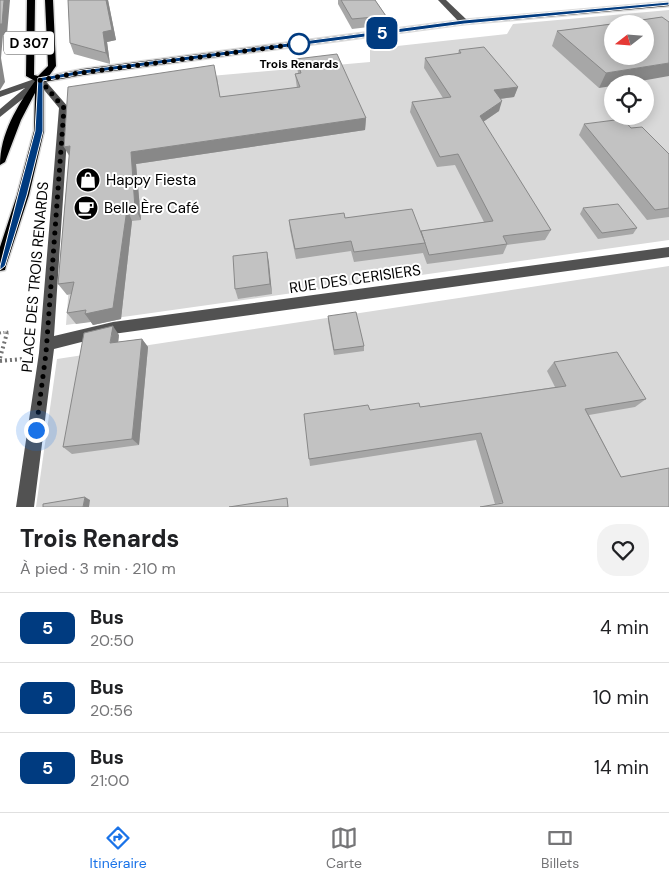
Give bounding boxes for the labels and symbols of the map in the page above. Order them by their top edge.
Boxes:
north arrow [604,15,654,65]
line badge: 5 [366,17,398,49]
road number: D 307 [4,32,54,54]
marker: Trois Renards [288,33,310,55]
place label: Trois Renards [259,56,339,72]
shop icon: Happy Fiesta [75,167,101,193]
place label: Happy Fiesta [106,170,196,190]
street label: PLACE DES TROIS RENARDS [17,180,53,373]
cafe icon: Belle Ère Café [73,195,99,221]
place label: Belle Ère Café [104,198,199,218]
street label: RUE DES CERISIERS [288,260,422,298]
your location [24,418,49,443]

